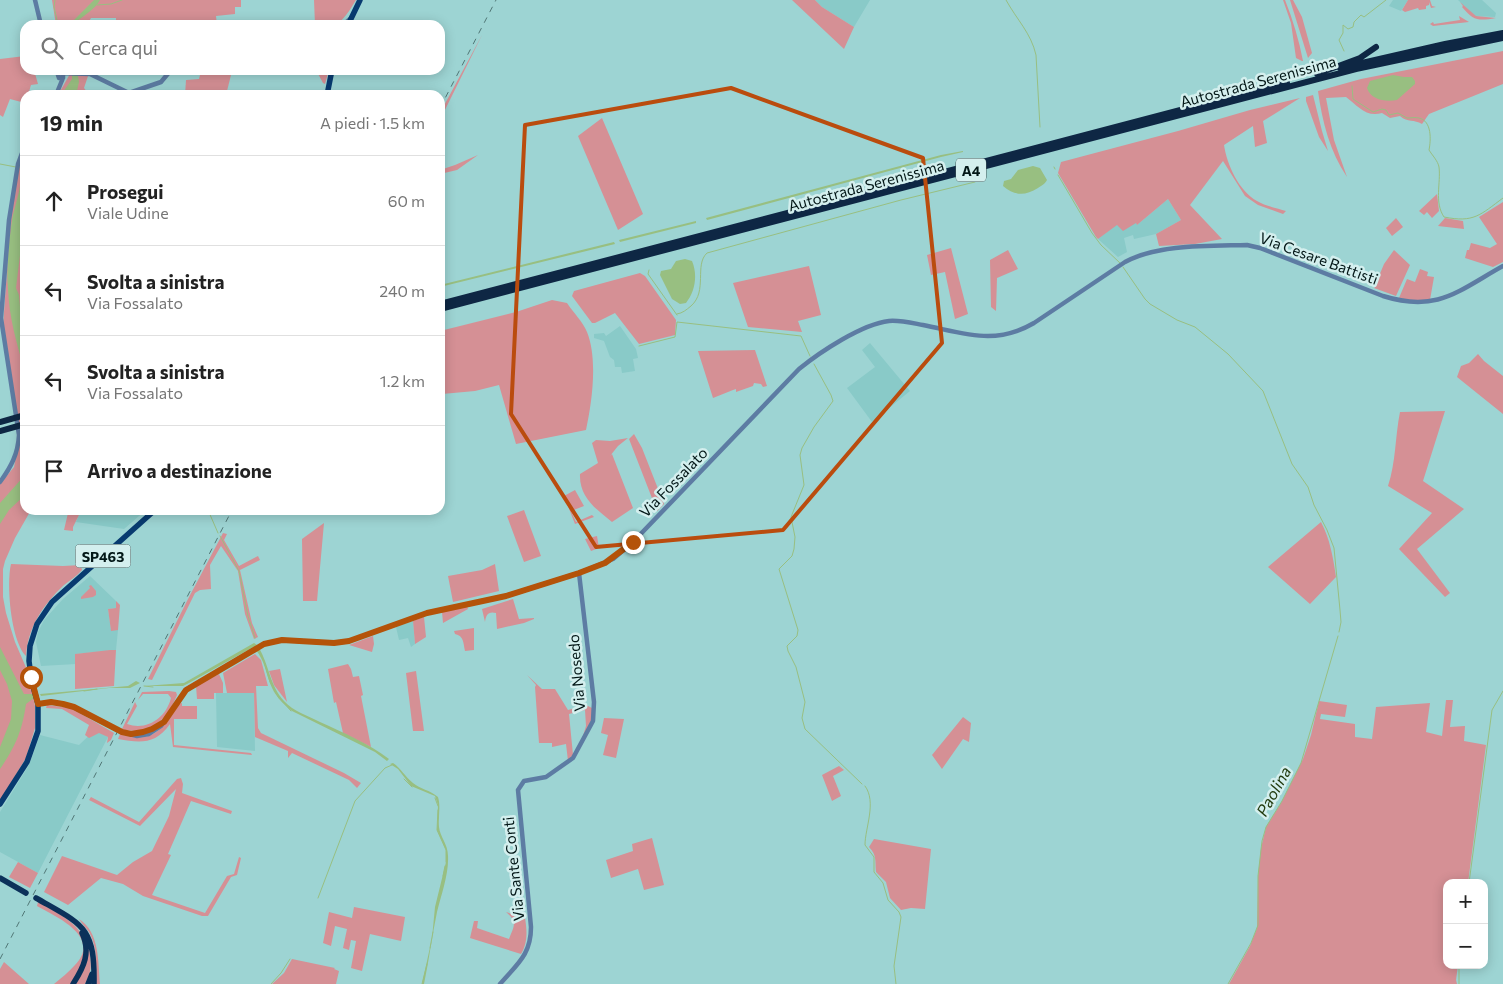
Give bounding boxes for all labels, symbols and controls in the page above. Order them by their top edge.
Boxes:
search box [20,20,445,75]
icon: search [38,34,66,62]
text: Cerca qui [78,36,158,59]
street label: Autostrada Serenissima [1178,52,1338,110]
text: 19 min [40,110,103,135]
text: A piedi · 1.5 km [320,113,425,132]
street label: Autostrada Serenissima [786,156,946,214]
road number: A4 [956,158,986,182]
text: Prosegui [87,180,164,203]
icon: ahead [40,187,68,215]
text: 60 m [388,191,425,210]
text: Viale Udine [87,203,169,222]
street label: Via Cesare Battisti [1257,228,1381,288]
text: Svolta a sinistra [87,270,225,293]
icon: left [40,277,68,305]
text: 240 m [379,281,425,300]
text: Via Fossalato [87,293,183,312]
text: Svolta a sinistra [87,360,225,383]
icon: left [40,367,68,395]
text: 1.2 km [380,371,425,390]
text: Via Fossalato [87,383,183,402]
street label: Via Fossalato [635,443,711,521]
icon: arrive [40,457,68,485]
text: Arrivo a destinazione [87,459,272,482]
route end [622,531,645,554]
road number: SP463 [76,544,130,568]
street label: Via Nosedo [564,634,588,712]
route start [20,666,43,689]
water label: Paolina [1252,763,1294,819]
street label: Via Sante Conti [499,816,527,922]
map controls [1443,879,1488,969]
button: + [1443,879,1488,924]
button: − [1443,924,1488,969]

